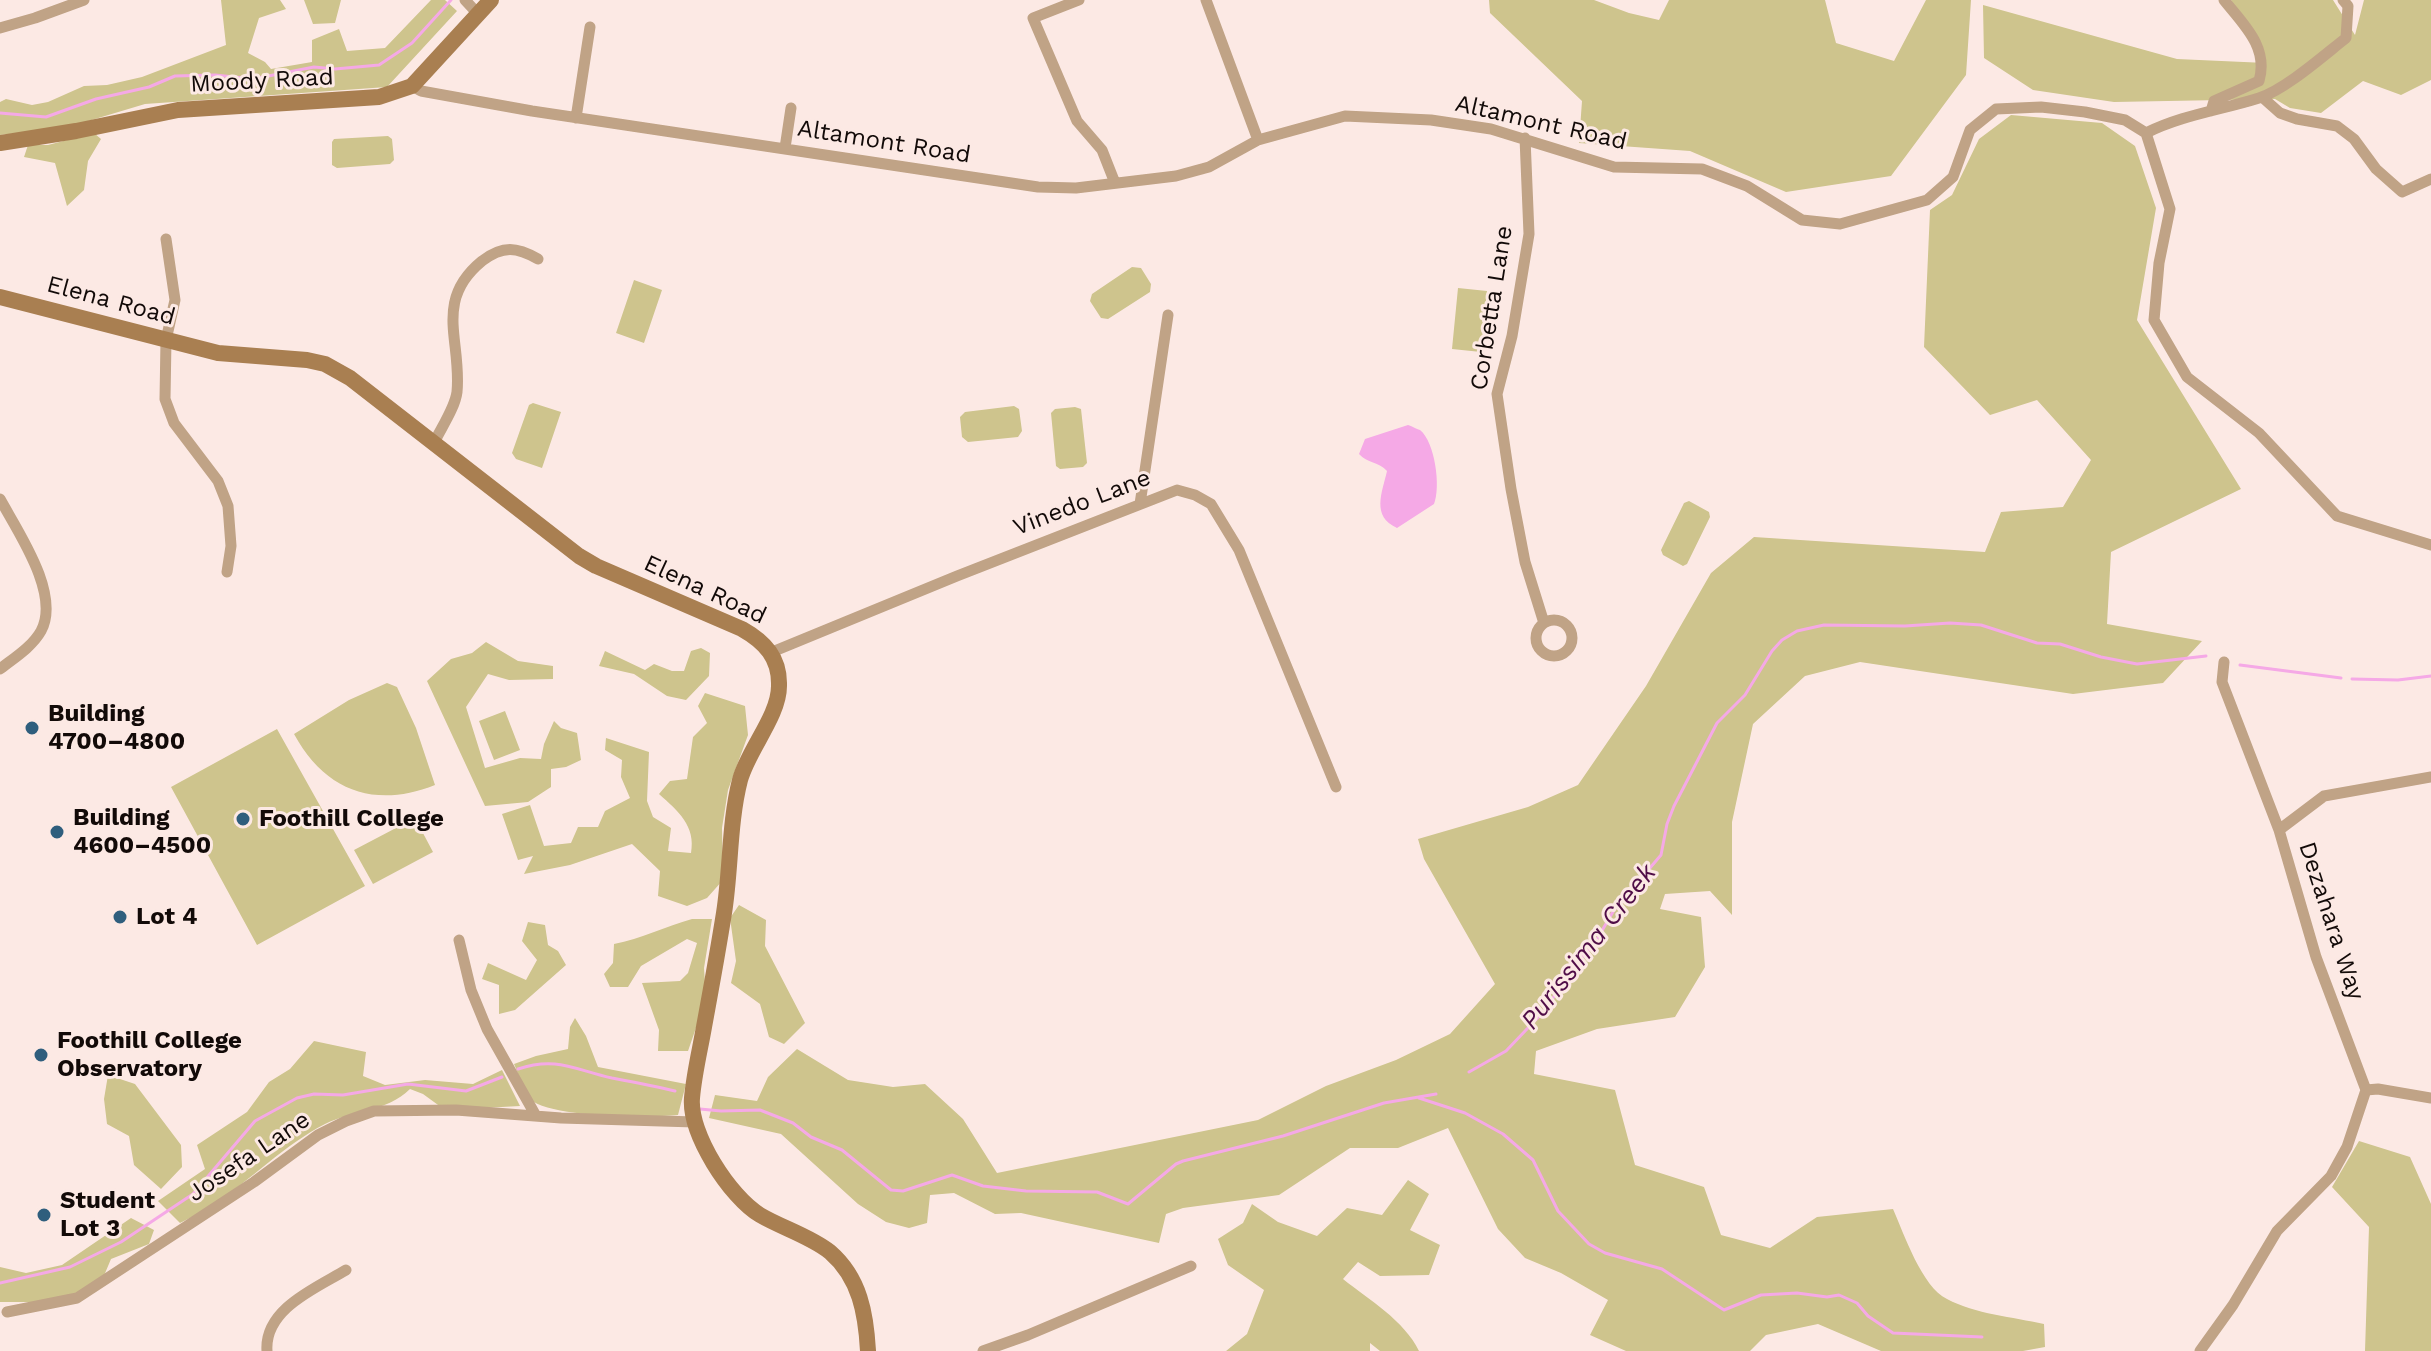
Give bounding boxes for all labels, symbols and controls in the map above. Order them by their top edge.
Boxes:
street label: Moody Road [190,63,334,99]
street label: Altamont Road [1452,89,1630,157]
street label: Altamont Road [795,114,973,170]
street label: Corbetta Lane [1465,224,1519,392]
street label: Elena Road [44,270,178,332]
street label: Vinedo Lane [1009,464,1155,542]
street label: Elena Road [639,549,771,631]
place label: Building 4700–4800 [48,700,185,756]
marker: Building 4700–4800 [23,719,41,737]
place label: Building 4600–4500 [73,804,211,860]
place label: Foothill College [259,805,444,833]
marker: Foothill College [234,810,252,828]
marker: Building 4600–4500 [48,823,66,841]
street label: Dezahara Way [2292,838,2370,1004]
water label: Purissima Creek [1515,858,1663,1036]
place label: Lot 4 [136,903,197,931]
marker: Lot 4 [111,908,129,926]
place label: Foothill College Observatory [57,1027,242,1083]
marker: Foothill College Observatory [32,1046,50,1064]
street label: Josefa Lane [182,1106,316,1208]
place label: Student Lot 3 [60,1187,155,1243]
marker: Student Lot 3 [35,1206,53,1224]

